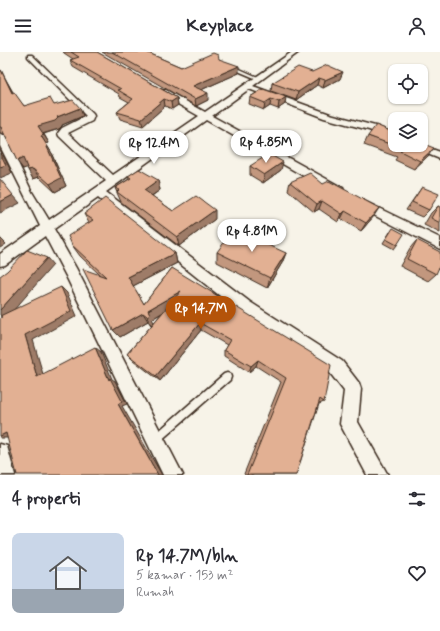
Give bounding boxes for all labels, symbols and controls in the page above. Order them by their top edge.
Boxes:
text: Keyplace [186,14,254,38]
icon: menu [12,15,34,37]
icon: person [406,15,428,37]
map controls [388,64,428,152]
button: locate [388,64,428,104]
button: layers [388,112,428,152]
pin: Rp 4.85M [225,130,307,164]
pin: Rp 12.4M [113,131,195,165]
text: Rp 4.85M [240,134,292,151]
text: Rp 12.4M [128,135,180,152]
pin: Rp 4.81M [211,219,293,253]
text: Rp 4.81M [226,223,278,240]
pin: Rp 14.7M [160,296,242,330]
text: Rp 14.7M [175,300,227,317]
text: 4 properti [12,488,80,510]
icon: filters [406,488,428,510]
text: Rp 14.7M/bln [136,545,238,567]
icon: home [44,549,92,597]
icon: heart [406,562,428,584]
text: 5 kamar · 153 m² [136,567,233,584]
text: Rumah [136,584,174,601]

